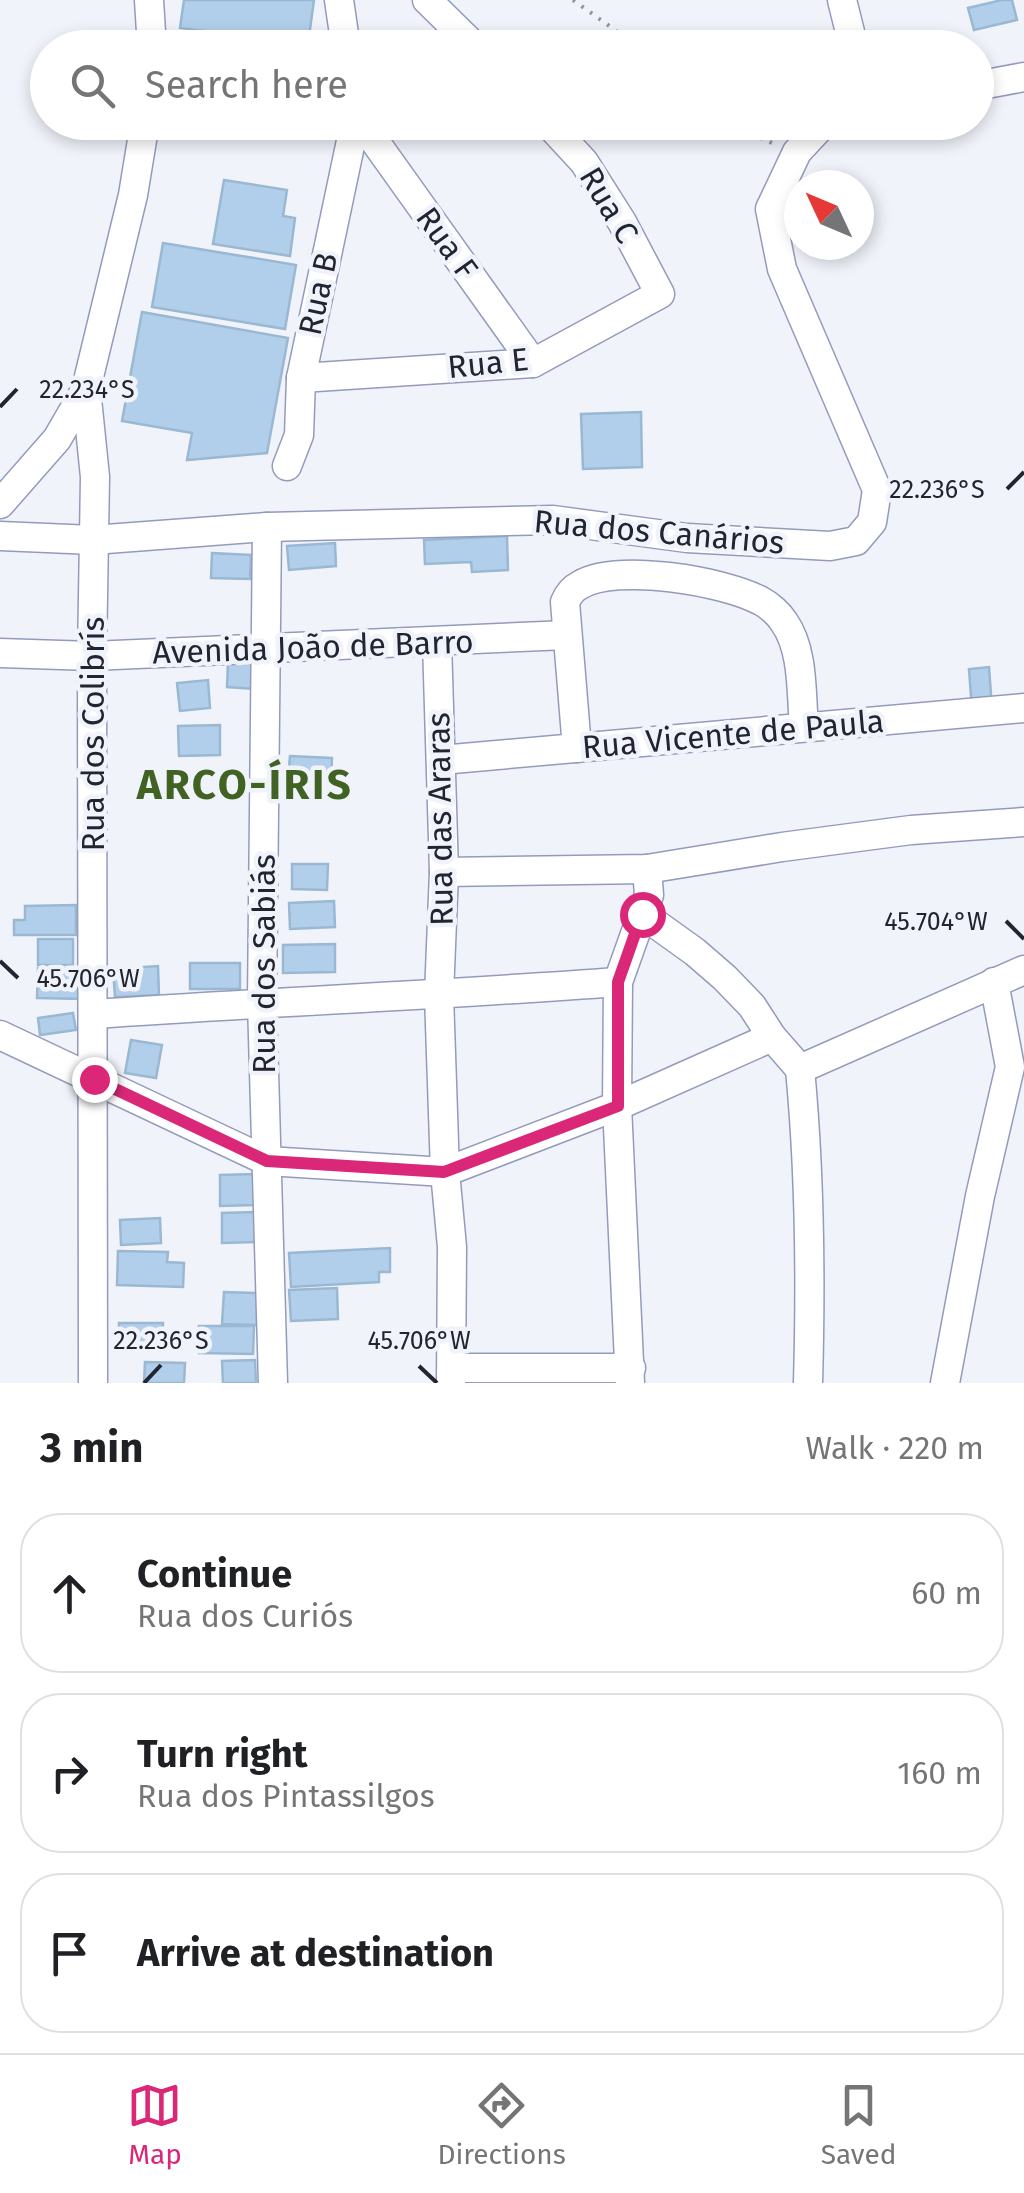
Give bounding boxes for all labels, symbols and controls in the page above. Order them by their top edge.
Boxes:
search box [30,30,994,140]
icon: search [65,58,120,113]
text: Search here [145,62,348,108]
street label: Rua C [572,160,646,250]
north arrow [784,170,874,260]
street label: Rua F [408,200,486,286]
street label: Rua B [291,249,345,339]
street label: Rua E [446,340,530,386]
text: 22.234°S [39,375,135,405]
text: 22.236°S [889,475,985,505]
street label: Rua dos Canários [532,502,786,562]
street label: Rua dos Colibrís [74,617,112,851]
street label: Avenida João de Barro [152,622,474,672]
street label: Rua Vicente de Paula [580,702,886,766]
street label: Rua das Araras [419,712,461,926]
district label: ARCO-ÍRIS [136,758,353,810]
street label: Rua dos Sabiás [245,854,283,1074]
route start [620,892,666,938]
text: 45.704°W [884,907,988,937]
text: 45.706°W [36,964,140,994]
route end [72,1057,118,1103]
text: 22.236°S [113,1326,209,1356]
text: 45.706°W [367,1326,471,1356]
text: 3 min [40,1423,143,1473]
text: Walk · 220 m [806,1429,984,1467]
text: Continue [137,1551,292,1597]
icon: ahead [42,1566,97,1621]
text: 60 m [911,1574,982,1612]
text: Rua dos Curiós [137,1597,353,1635]
text: Turn right [137,1731,307,1777]
icon: right [42,1746,97,1801]
text: 160 m [897,1754,982,1792]
text: Rua dos Pintassilgos [137,1777,435,1815]
icon: arrive [42,1926,97,1981]
text: Arrive at destination [137,1930,494,1976]
tab: Map [127,2078,182,2171]
tab: Directions [437,2078,566,2171]
tab: Saved [821,2078,897,2171]

